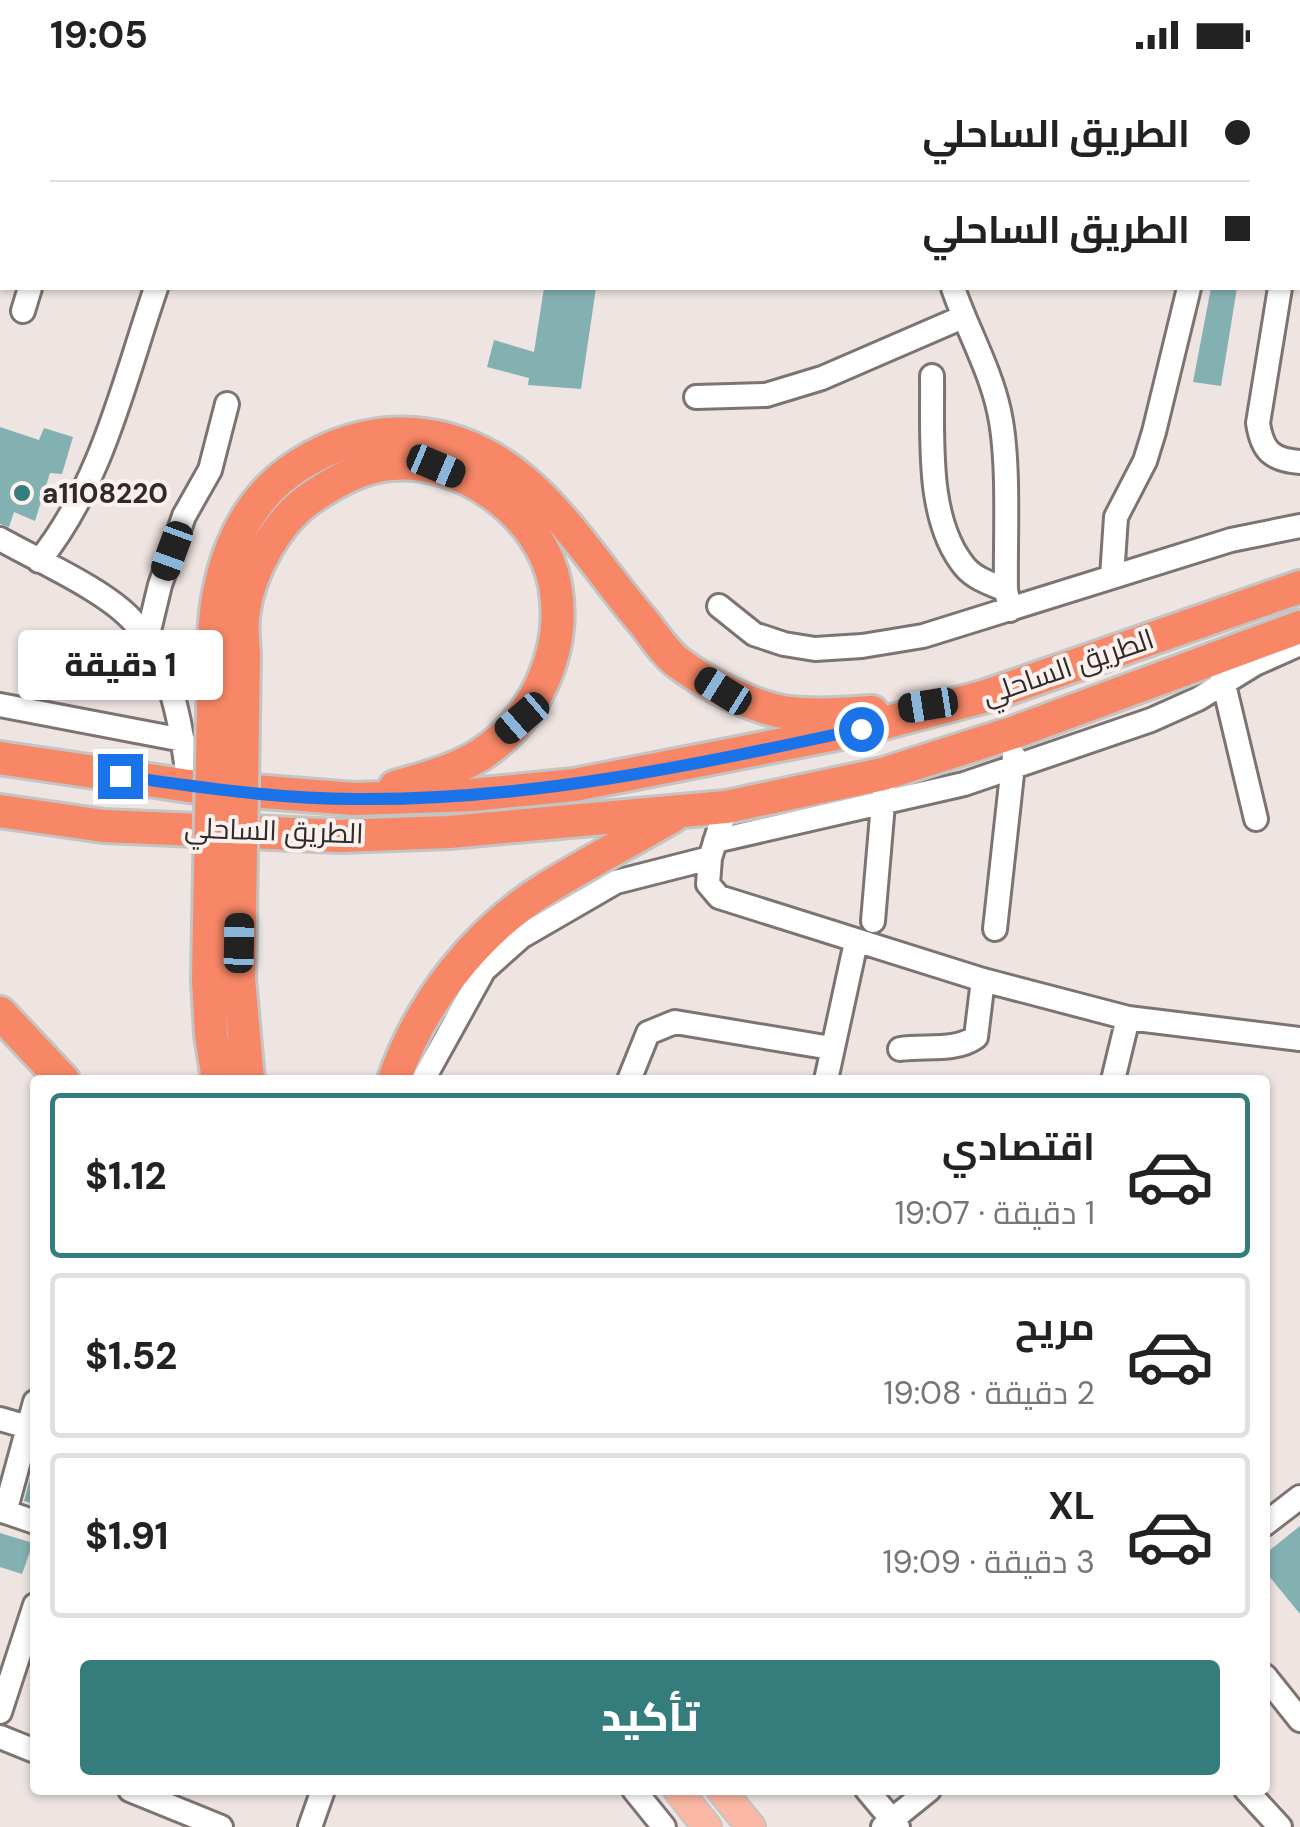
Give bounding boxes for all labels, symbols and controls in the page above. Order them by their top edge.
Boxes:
text: 19:05 [50,10,148,60]
text: الطريق الساحلي [922,109,1190,159]
text: الطريق الساحلي [922,205,1190,255]
car [403,440,469,492]
place label: a1108220 [42,475,168,512]
marker: a1108220 [11,482,33,504]
car [148,518,196,584]
street label: الطريق الساحلي [977,620,1160,717]
callout: 1 دقيقة [18,631,222,701]
text: 1 دقيقة [64,644,177,686]
car [690,662,756,720]
car [896,685,960,725]
car [490,687,554,749]
route start [839,707,884,752]
route end [98,754,143,799]
street label: الطريق الساحلي [184,809,364,856]
car [223,913,255,973]
text: اقتصادي [942,1122,1095,1172]
icon: car [1125,1131,1215,1221]
text: $1.12 [85,1151,167,1201]
text: 1 دقيقة · 19:07 [895,1192,1095,1234]
text: مريح [1015,1302,1095,1352]
icon: car [1125,1311,1215,1401]
text: $1.52 [85,1331,177,1381]
text: 2 دقيقة · 19:08 [884,1372,1095,1414]
text: XL [1048,1481,1095,1531]
icon: car [1125,1491,1215,1581]
text: $1.91 [85,1511,169,1561]
text: 3 دقيقة · 19:09 [882,1541,1095,1583]
button: تأكيد [80,1660,1220,1775]

